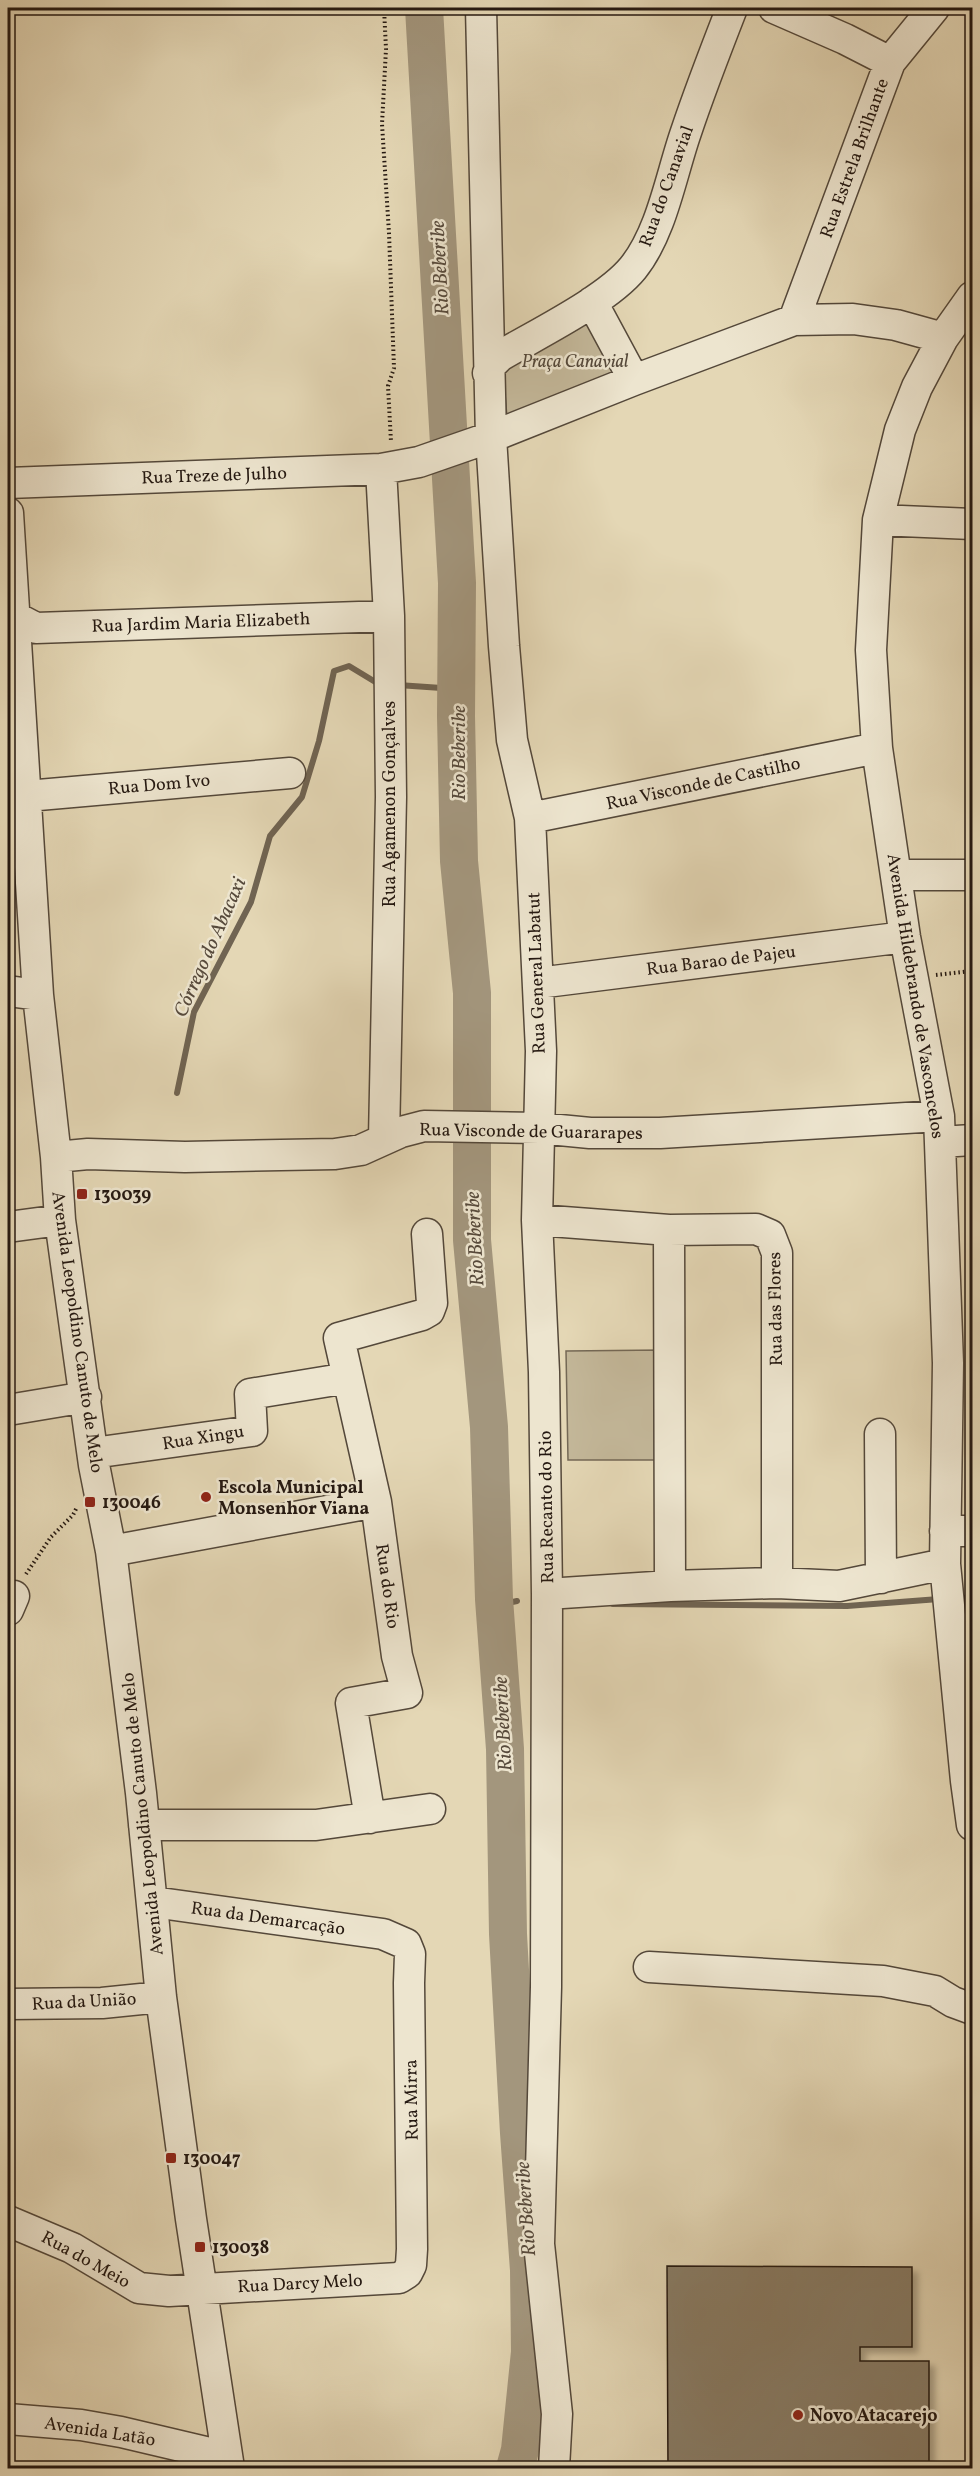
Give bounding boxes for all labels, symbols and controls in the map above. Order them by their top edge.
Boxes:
street label: Rua Estrela Brilhante [815,75,896,242]
street label: Rua do Canavial [634,122,701,251]
water label: Rio Beberibe [424,219,457,316]
park label: Praça Canavial [522,350,629,375]
street label: Rua Treze de Julho [141,461,287,492]
street label: Rua Jardim Maria Elizabeth [91,607,311,640]
street label: Rua Agamenon Gonçalves [378,701,403,907]
water label: Rio Beberibe [446,705,474,801]
street label: Rua Visconde de Castilho [604,752,803,817]
street label: Rua Dom Ivo [107,769,211,802]
street label: Avenida Hildebrando de Vasconcelos [880,852,949,1141]
water label: Córrego do Abacaxi [168,873,255,1022]
street label: Rua General Labatut [522,892,553,1054]
street label: Rua Barao de Pajeu [645,940,797,983]
street label: Rua Visconde de Guararapes [419,1118,643,1147]
place label: 130039 [94,1183,151,1208]
marker: 130039 [75,1187,89,1201]
street label: Avenida Leopoldino Canuto de Melo [44,1190,109,1475]
water label: Rio Beberibe [459,1190,492,1287]
street label: Rua das Flores [763,1252,790,1366]
street label: Rua Xingu [161,1420,246,1457]
street label: Rua Recanto do Rio [534,1430,561,1584]
place label: Escola Municipal Monsenhor Viana [218,1476,370,1522]
marker: Escola Municipal Monsenhor Viana [199,1490,213,1504]
place label: 130046 [102,1491,161,1516]
marker: 130046 [83,1495,97,1509]
street label: Rua do Rio [368,1542,405,1630]
street label: Avenida Leopoldino Canuto de Melo [116,1671,171,1956]
water label: Rio Beberibe [487,1675,520,1772]
street label: Rua da Demarcação [189,1896,347,1943]
street label: Rua da União [31,1987,137,2018]
street label: Rua Mirra [399,2059,426,2141]
place label: 130047 [183,2147,241,2172]
marker: 130047 [164,2151,178,2165]
water label: Rio Beberibe [510,2160,544,2257]
street label: Rua do Meio [36,2226,134,2295]
place label: 130038 [212,2236,269,2261]
marker: 130038 [193,2240,207,2254]
street label: Rua Darcy Melo [237,2269,363,2300]
place label: Novo Atacarejo [810,2404,937,2429]
marker: Novo Atacarejo [791,2408,805,2422]
street label: Avenida Latão [43,2411,157,2454]

